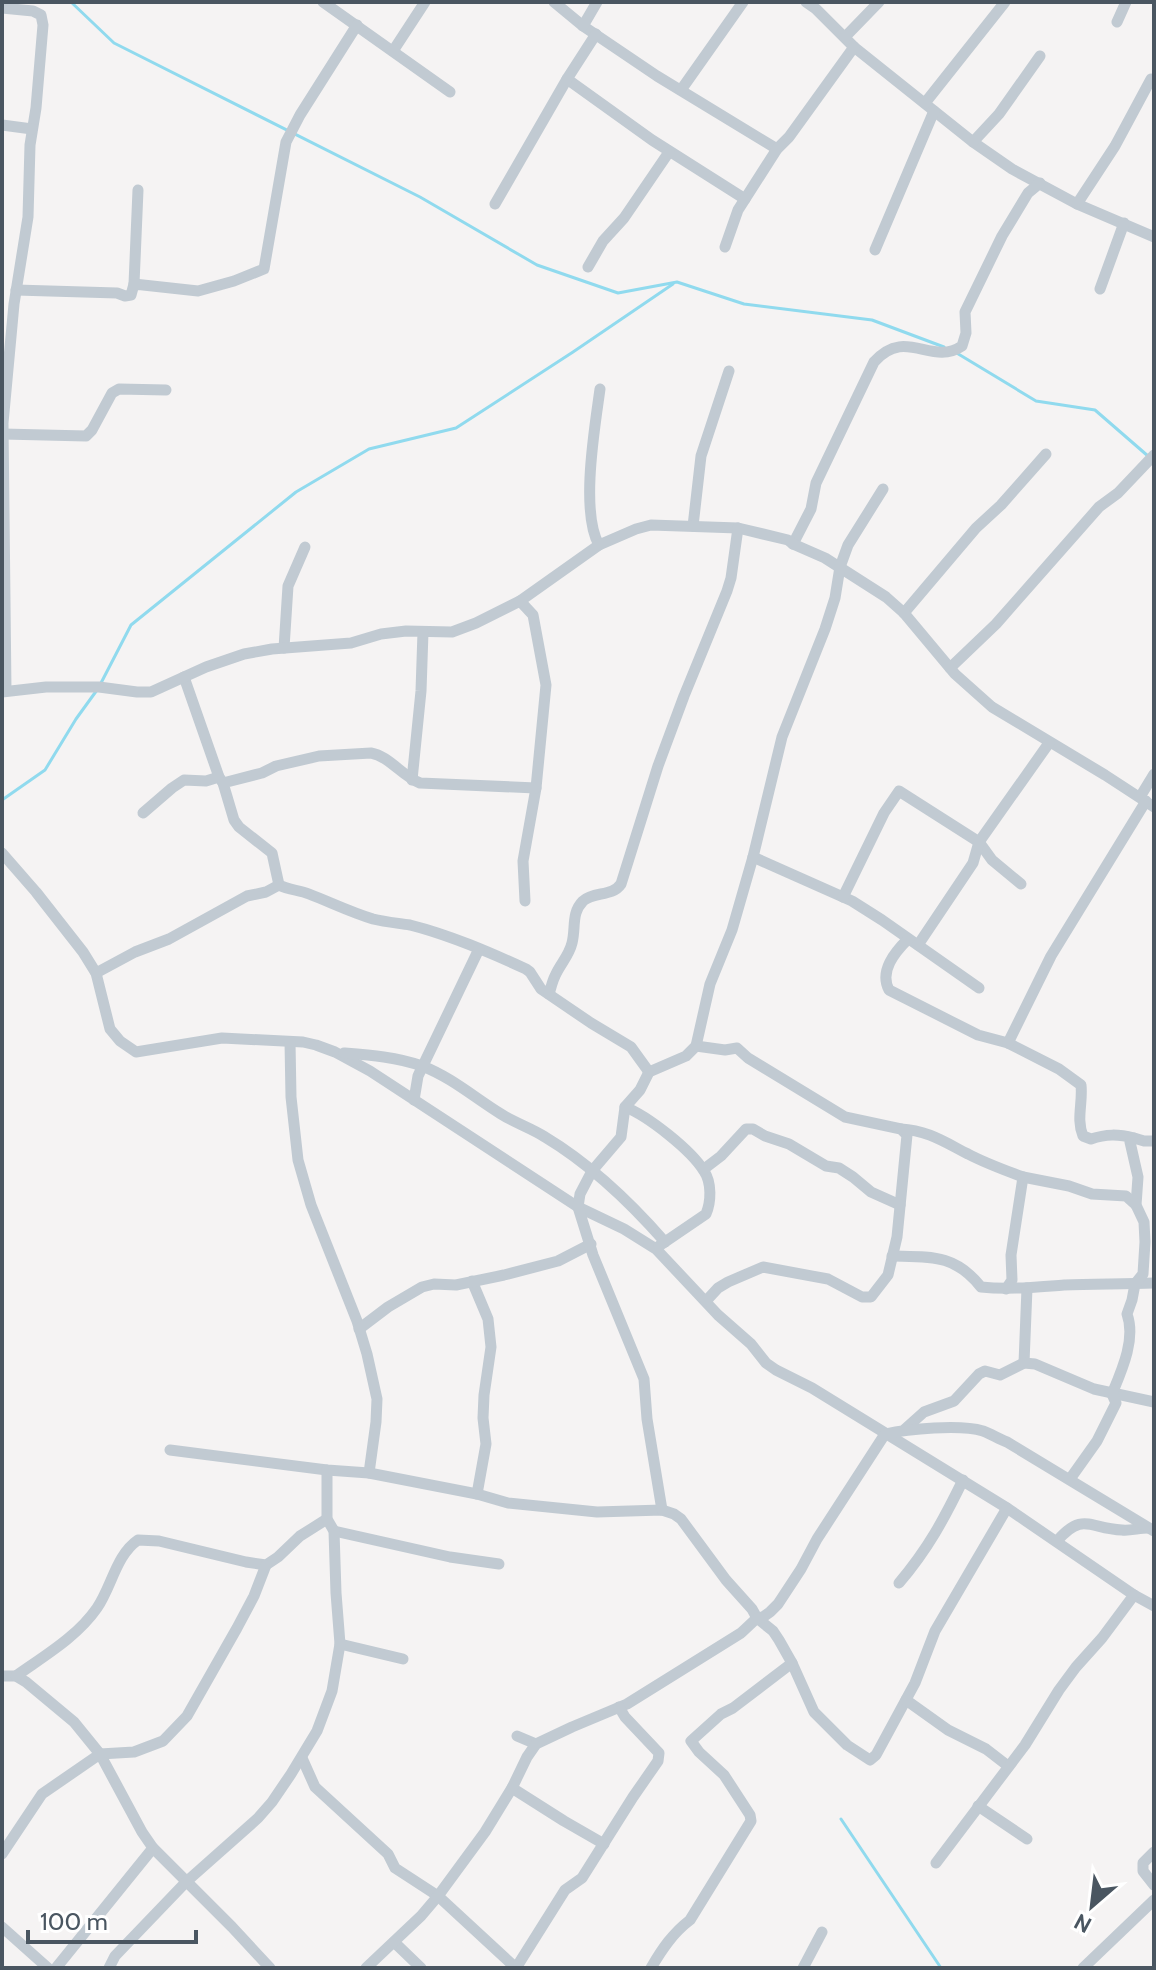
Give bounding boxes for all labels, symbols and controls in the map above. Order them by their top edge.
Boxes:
north arrow [1052,1866,1132,1946]
scale bar [28,1894,196,1944]
text: 100 m [40,1907,108,1936]
text: N [1070,1908,1096,1939]

